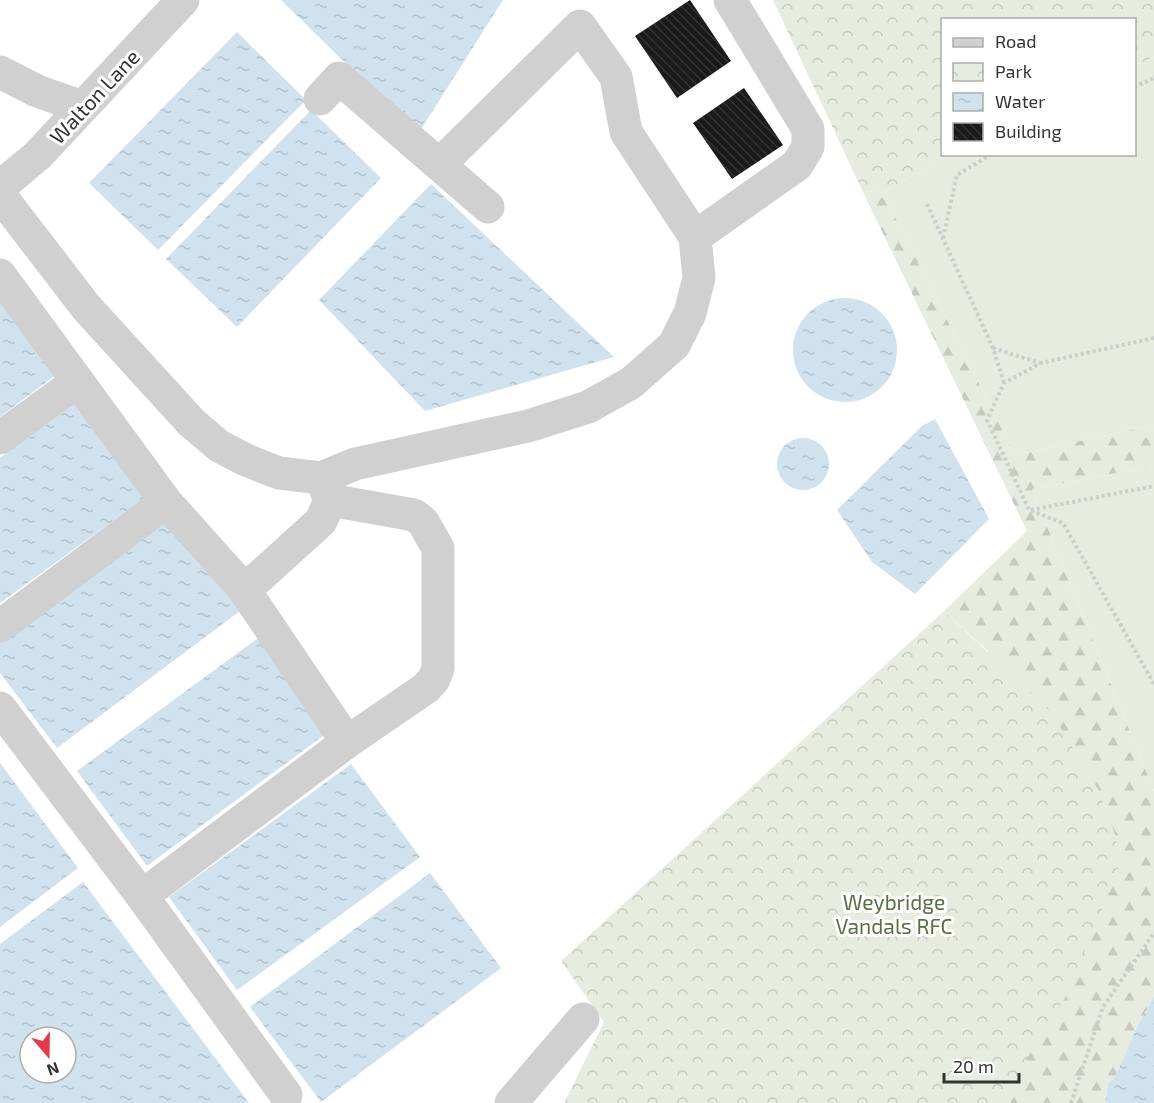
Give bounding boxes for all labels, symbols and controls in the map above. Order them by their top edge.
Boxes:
legend [941,18,1136,156]
text: Road [995,30,1036,52]
street label: Walton Lane [44,44,144,148]
text: Park [995,60,1032,82]
text: Water [995,90,1045,112]
text: Building [995,120,1062,142]
park label: Weybridge Vandals RFC [835,889,953,938]
north arrow [18,1025,78,1085]
scale bar [944,1046,1019,1084]
text: 20 m [953,1055,994,1077]
text: N [45,1059,62,1080]

